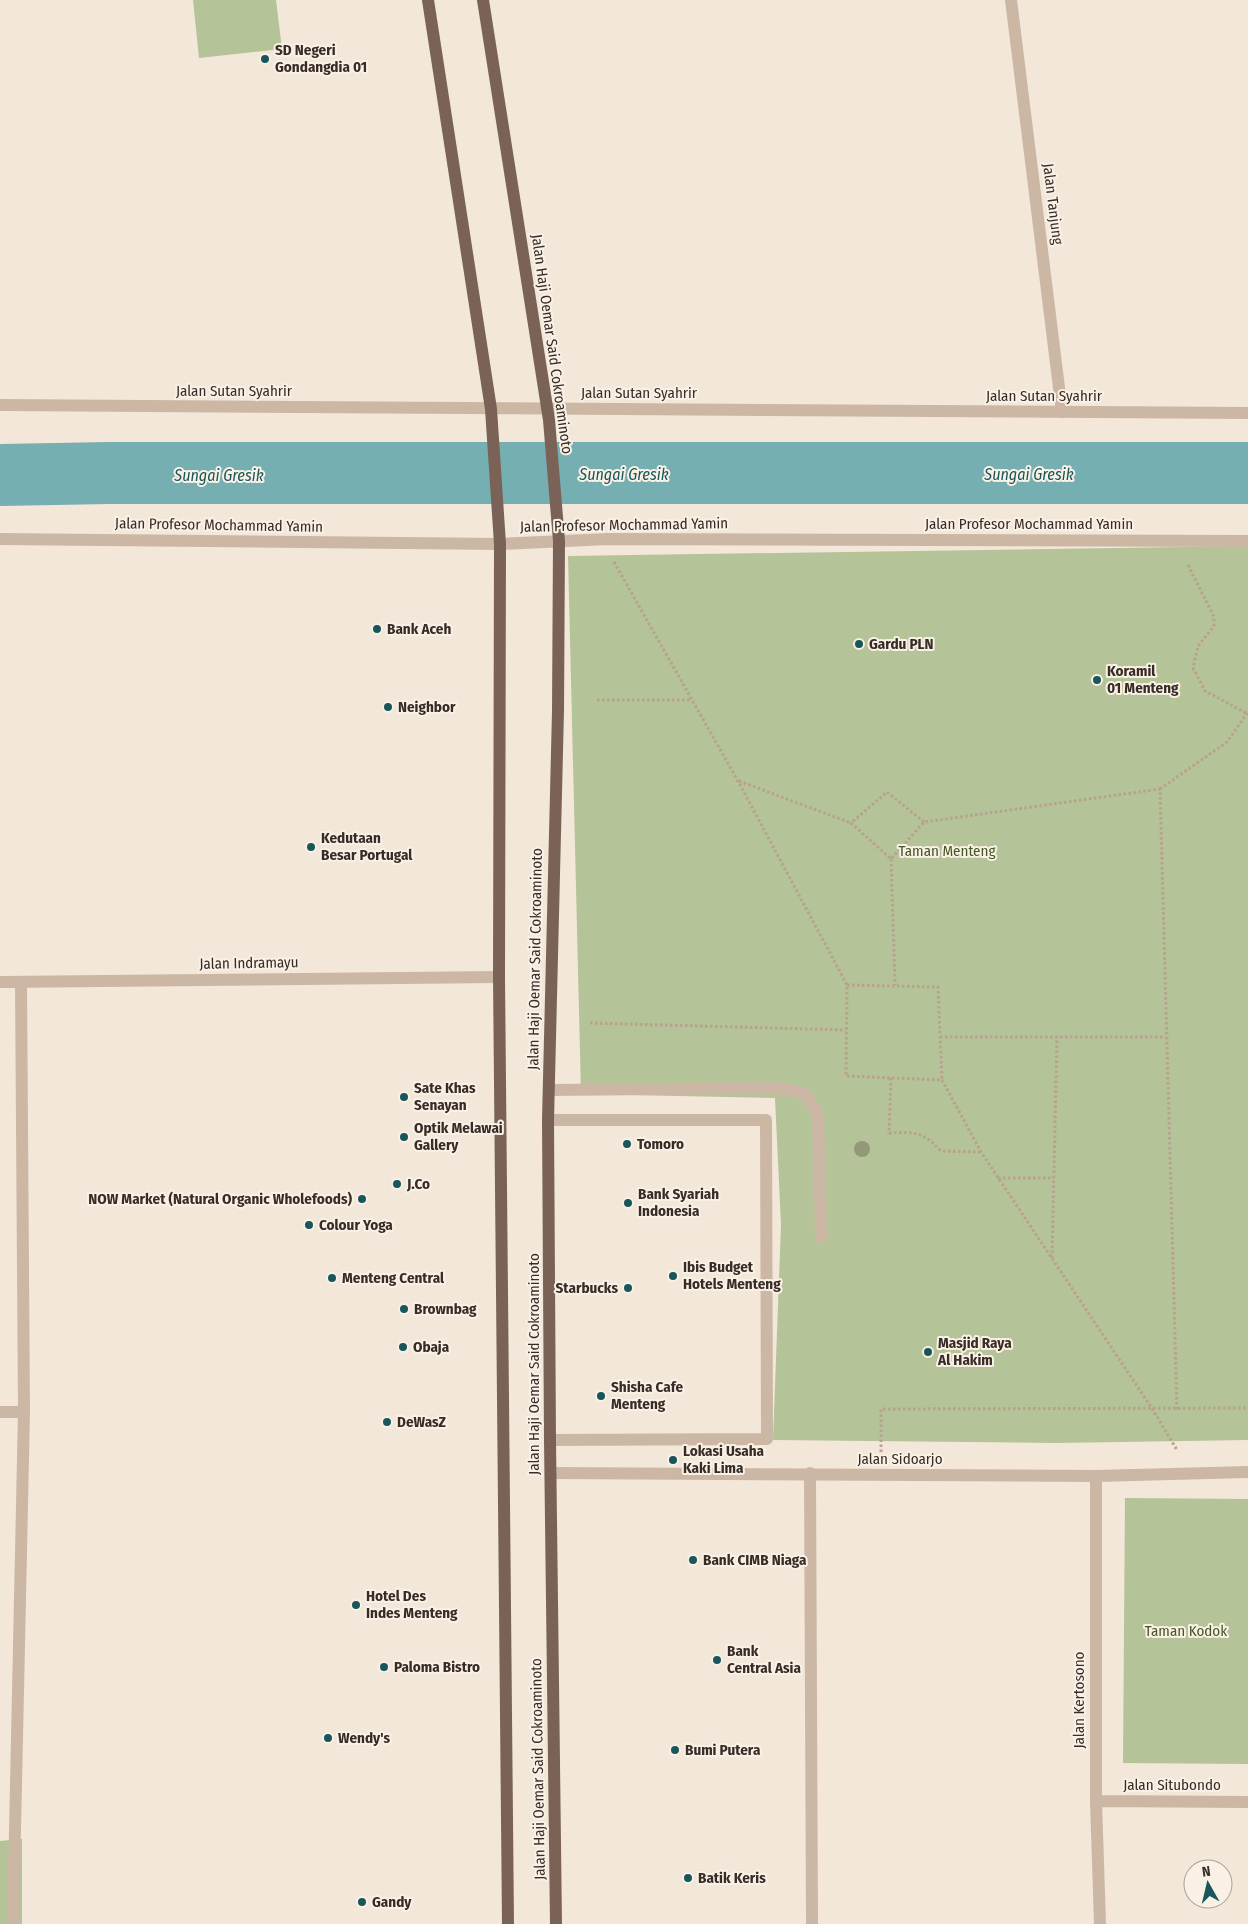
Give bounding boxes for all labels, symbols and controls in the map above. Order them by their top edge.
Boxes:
place label: SD Negeri Gondangdia 01 [275,41,367,76]
marker: SD Negeri Gondangdia 01 [259,53,271,65]
street label: Jalan Tanjung [1039,162,1067,246]
street label: Jalan Haji Oemar Said Cokroaminoto [528,233,576,455]
street label: Jalan Sutan Syahrir [176,382,293,400]
street label: Jalan Sutan Syahrir [581,384,698,402]
street label: Jalan Sutan Syahrir [986,387,1103,405]
water label: Sungai Gresik [578,465,669,484]
water label: Sungai Gresik [983,465,1074,484]
water label: Sungai Gresik [173,466,264,485]
street label: Jalan Profesor Mochammad Yamin [115,514,323,536]
street label: Jalan Profesor Mochammad Yamin [520,514,728,536]
street label: Jalan Profesor Mochammad Yamin [925,515,1133,533]
place label: Bank Aceh [387,620,451,638]
marker: Bank Aceh [371,623,383,635]
place label: Gardu PLN [869,635,934,653]
marker: Gardu PLN [853,638,865,650]
place label: Koramil 01 Menteng [1107,662,1179,697]
marker: Koramil 01 Menteng [1091,674,1103,686]
place label: Neighbor [398,698,456,716]
marker: Neighbor [382,701,394,713]
place label: Kedutaan Besar Portugal [321,829,413,864]
marker: Kedutaan Besar Portugal [305,841,317,853]
park label: Taman Menteng [899,842,995,860]
street label: Jalan Haji Oemar Said Cokroaminoto [524,848,546,1070]
street label: Jalan Indramayu [199,953,299,973]
place label: Sate Khas Senayan [414,1079,476,1114]
marker: Sate Khas Senayan [398,1091,410,1103]
place label: Optik Melawai Gallery [414,1119,503,1154]
marker: Optik Melawai Gallery [398,1131,410,1143]
place label: Tomoro [637,1135,684,1153]
marker: Tomoro [621,1138,633,1150]
place label: J.Co [406,1175,430,1193]
marker: J.Co [391,1178,403,1190]
place label: Bank Syariah Indonesia [638,1185,719,1220]
place label: NOW Market (Natural Organic Wholefoods) [88,1190,352,1208]
marker: NOW Market (Natural Organic Wholefoods) [356,1193,368,1205]
marker: Bank Syariah Indonesia [622,1197,634,1209]
place label: Colour Yoga [319,1216,393,1234]
marker: Colour Yoga [303,1219,315,1231]
street label: Jalan Haji Oemar Said Cokroaminoto [525,1253,543,1475]
place label: Ibis Budget Hotels Menteng [683,1258,781,1293]
place label: Menteng Central [342,1269,445,1287]
marker: Ibis Budget Hotels Menteng [667,1270,679,1282]
marker: Menteng Central [326,1272,338,1284]
place label: Starbucks [556,1279,618,1297]
marker: Starbucks [622,1282,634,1294]
place label: Brownbag [414,1300,477,1318]
marker: Brownbag [398,1303,410,1315]
place label: Masjid Raya Al Hakim [937,1334,1012,1369]
place label: Obaja [413,1338,450,1356]
marker: Obaja [397,1341,409,1353]
marker: Masjid Raya Al Hakim [922,1346,934,1358]
place label: Shisha Cafe Menteng [611,1378,683,1413]
marker: Shisha Cafe Menteng [595,1390,607,1402]
place label: DeWasZ [397,1413,447,1431]
marker: DeWasZ [381,1416,393,1428]
place label: Lokasi Usaha Kaki Lima [683,1442,765,1477]
street label: Jalan Sidoarjo [857,1450,943,1468]
marker: Lokasi Usaha Kaki Lima [667,1454,679,1466]
place label: Bank CIMB Niaga [703,1551,807,1569]
marker: Bank CIMB Niaga [687,1554,699,1566]
place label: Hotel Des Indes Menteng [366,1587,458,1622]
marker: Hotel Des Indes Menteng [350,1599,362,1611]
park label: Taman Kodok [1145,1622,1227,1640]
place label: Bank Central Asia [727,1642,801,1677]
street label: Jalan Kertosono [1070,1651,1088,1749]
marker: Bank Central Asia [711,1654,723,1666]
place label: Paloma Bistro [394,1658,480,1676]
street label: Jalan Haji Oemar Said Cokroaminoto [527,1658,549,1880]
marker: Paloma Bistro [378,1661,390,1673]
place label: Wendy's [338,1729,390,1747]
marker: Wendy's [322,1732,334,1744]
place label: Bumi Putera [685,1741,761,1759]
marker: Bumi Putera [669,1744,681,1756]
street label: Jalan Situbondo [1123,1776,1221,1794]
north arrow [1183,1859,1233,1909]
text: N [1201,1863,1212,1881]
place label: Batik Keris [698,1869,766,1887]
marker: Batik Keris [682,1872,694,1884]
place label: Gandy [372,1893,412,1911]
marker: Gandy [356,1896,368,1908]

